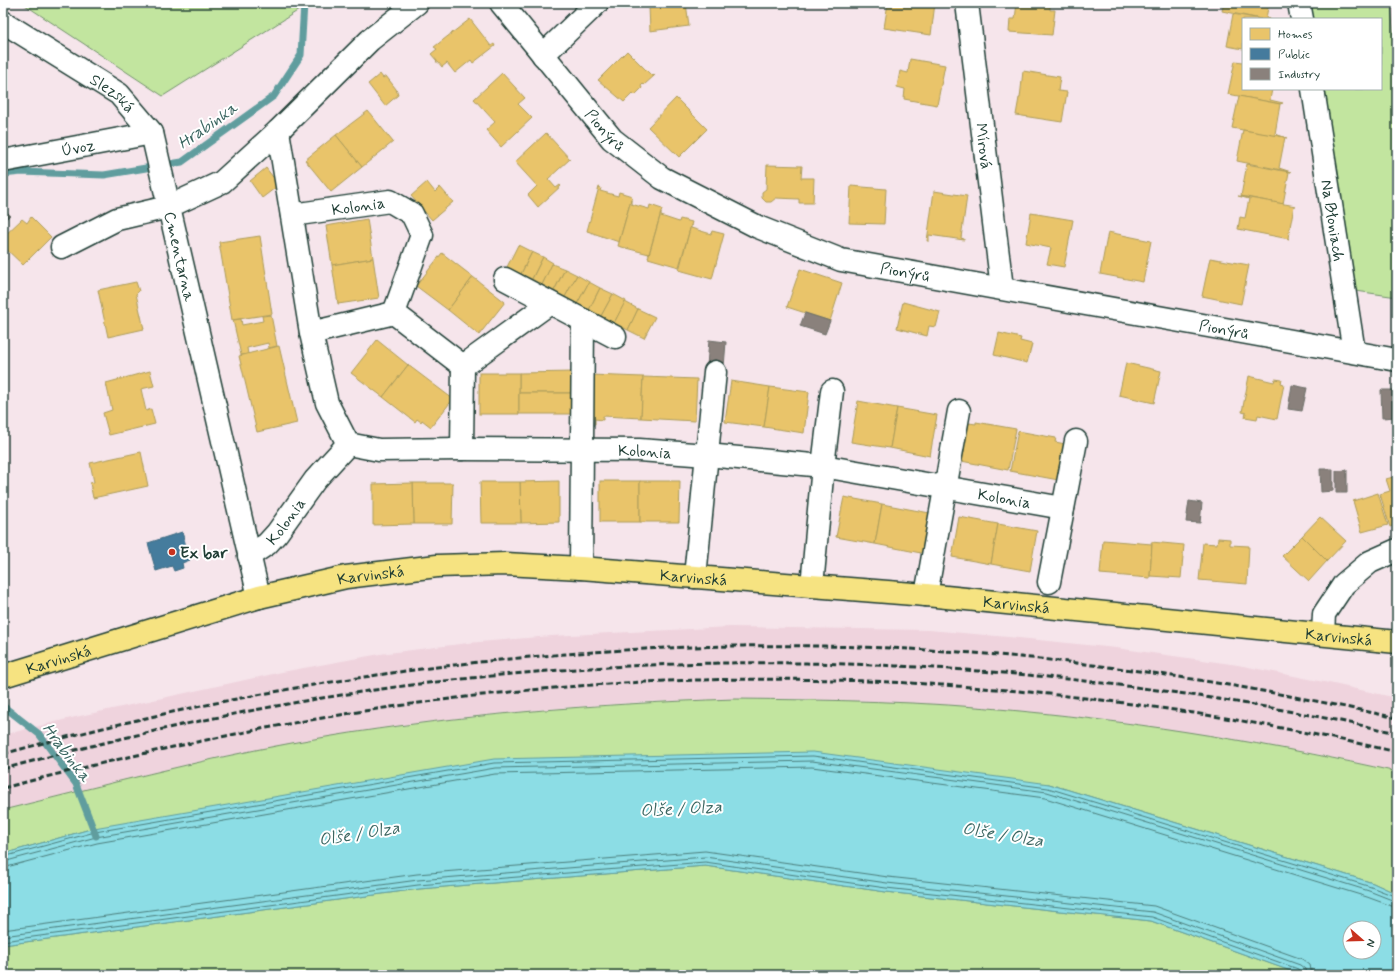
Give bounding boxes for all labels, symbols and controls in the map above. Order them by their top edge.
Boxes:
legend [1242,18,1382,90]
text: Homes [1278,27,1313,43]
text: Public [1278,47,1310,63]
text: Industry [1278,67,1320,83]
street label: Slezská [86,70,139,118]
water label: Hrabinka [173,97,243,154]
street label: Pionýrů [580,105,628,157]
street label: Mírová [970,122,996,170]
street label: Úvoz [59,135,97,162]
street label: Na Błoniach [1315,178,1349,263]
street label: Kolonia [330,193,387,221]
street label: Cmentarna [158,210,200,304]
street label: Pionýrů [878,258,931,288]
street label: Pionýrů [1197,316,1250,345]
street label: Kolonia [618,441,672,464]
street label: Kolonia [976,484,1032,514]
street label: Kolonia [262,494,311,550]
place label: Ex bar [180,543,228,564]
marker: Ex bar [167,547,177,557]
street label: Karvinská [335,561,406,591]
street label: Karvinská [659,565,728,591]
street label: Karvinská [982,592,1051,619]
street label: Karvinská [1304,624,1373,651]
street label: Karvinská [24,640,94,680]
water label: Hrabinka [37,719,96,787]
water label: Olše / Olza [640,796,723,822]
water label: Olše / Olza [317,817,402,851]
water label: Olše / Olza [961,818,1045,852]
north arrow [1342,920,1382,960]
text: N [1363,937,1378,949]

